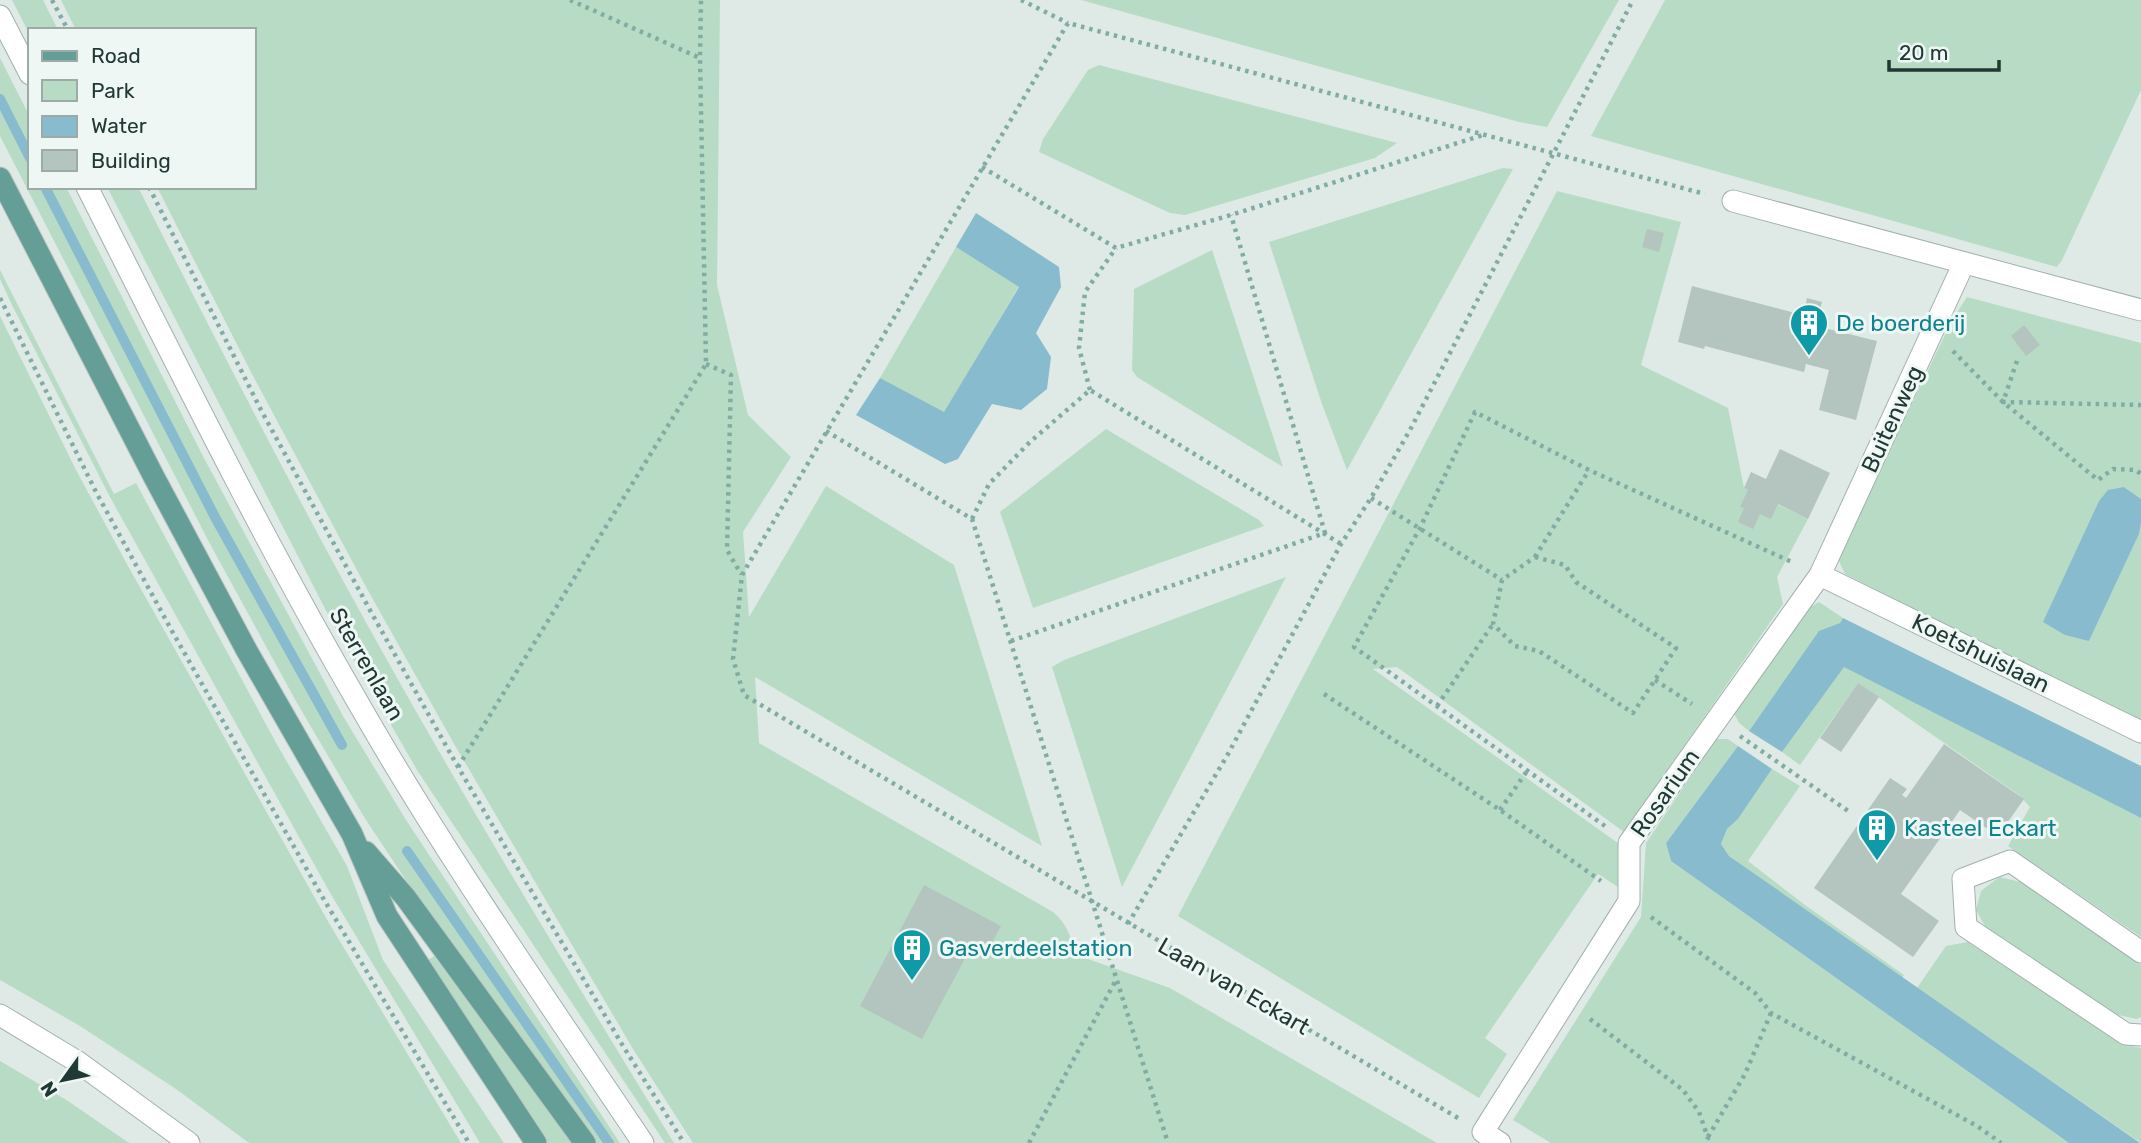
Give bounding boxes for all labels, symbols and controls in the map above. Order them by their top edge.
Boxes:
legend [28,28,256,189]
scale bar [1889,28,1999,72]
text: 20 m [1899,40,1948,65]
text: Road [91,43,141,68]
text: Park [91,78,135,103]
text: Water [91,113,147,138]
text: Building [91,148,171,173]
building icon: De boerderij [1788,302,1830,357]
place label: De boerderij [1836,309,1965,337]
street label: Buitenweg [1855,361,1929,477]
street label: Sterrenlaan [324,603,410,725]
street label: Koetshuislaan [1907,608,2055,698]
street label: Rosarium [1625,744,1705,842]
building icon: Kasteel Eckart [1856,807,1898,862]
place label: Kasteel Eckart [1904,814,2057,842]
building icon: Gasverdeelstation [891,927,933,982]
street label: Laan van Eckart [1153,931,1315,1041]
place label: Gasverdeelstation [939,934,1132,962]
north arrow [28,1045,98,1115]
text: N [36,1077,63,1101]

